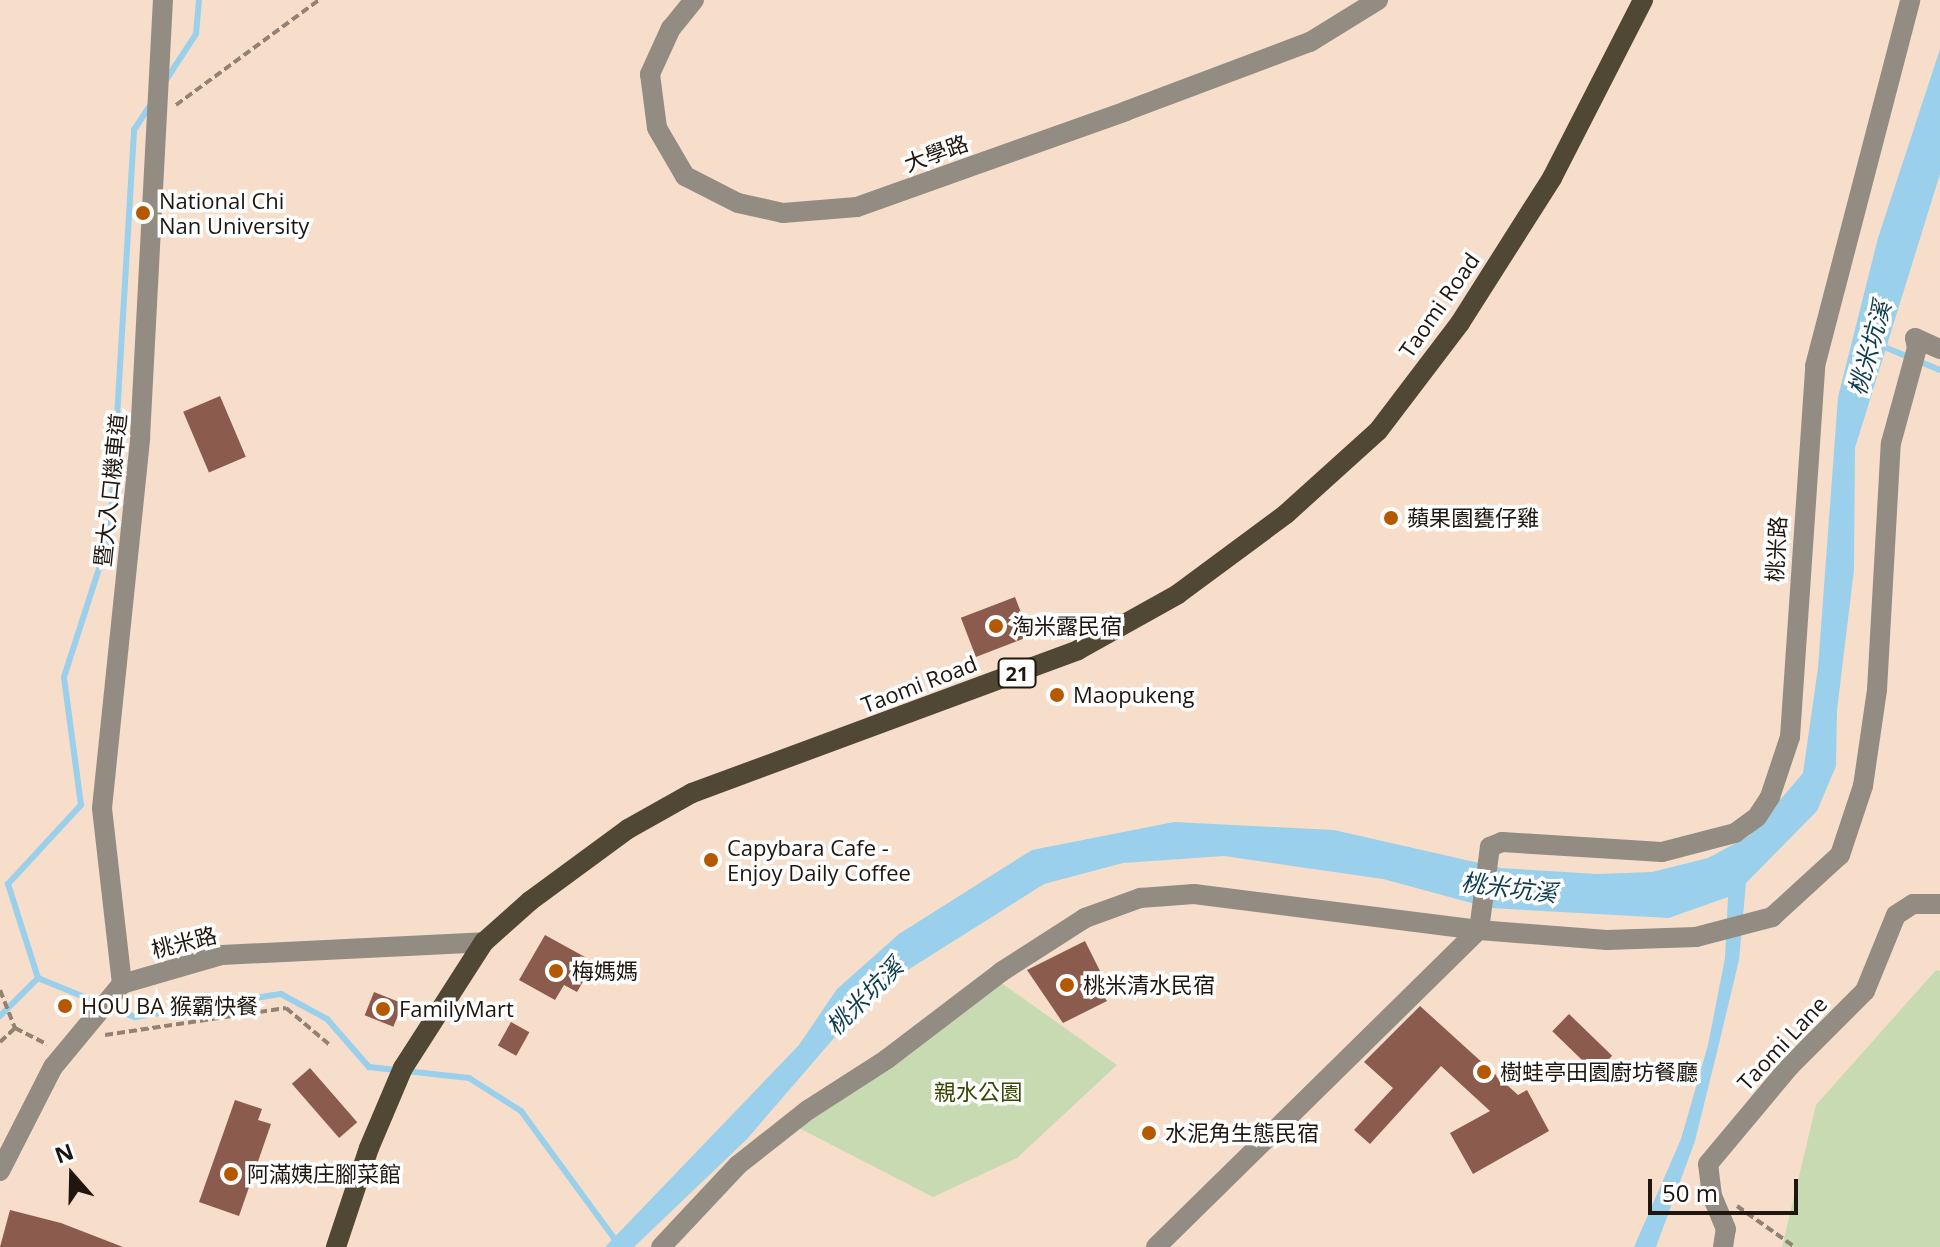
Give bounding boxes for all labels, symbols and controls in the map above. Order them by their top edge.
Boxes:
street label: 大學路 [900,129,972,177]
place label: National Chi Nan University [159,187,309,238]
marker: National Chi Nan University [134,204,152,222]
street label: Taomi Road [1393,248,1485,362]
water label: 桃米坑溪 [1842,298,1896,398]
street label: 暨大入口機車道 [89,412,131,568]
place label: 蘋果園甕仔雞 [1407,505,1539,531]
marker: 蘋果園甕仔雞 [1382,509,1400,527]
street label: 桃米路 [1761,515,1791,583]
place label: 淘米露民宿 [1012,613,1122,639]
marker: 淘米露民宿 [987,617,1005,635]
street label: Taomi Road [857,650,981,718]
road number: 21 [997,657,1037,689]
place label: Maopukeng [1073,682,1195,708]
marker: Maopukeng [1048,686,1066,704]
place label: Capybara Cafe - Enjoy Daily Coffee [727,834,911,886]
marker: Capybara Cafe - Enjoy Daily Coffee [702,851,720,869]
water label: 桃米坑溪 [1460,867,1558,907]
street label: 桃米路 [149,921,219,963]
water label: 桃米坑溪 [820,952,908,1040]
place label: 梅媽媽 [572,958,638,984]
marker: 梅媽媽 [547,962,565,980]
place label: 桃米清水民宿 [1083,972,1215,998]
marker: 桃米清水民宿 [1058,976,1076,994]
street label: Taomi Lane [1732,991,1832,1095]
place label: HOU BA 猴霸快餐 [81,993,258,1019]
place label: FamilyMart [399,996,514,1022]
marker: HOU BA 猴霸快餐 [56,997,74,1015]
marker: FamilyMart [374,1000,392,1018]
place label: 樹蛙亭田園廚坊餐廳 [1500,1059,1698,1085]
marker: 樹蛙亭田園廚坊餐廳 [1475,1063,1493,1081]
park label: 親水公園 [934,1079,1022,1105]
place label: 水泥角生態民宿 [1165,1120,1319,1146]
marker: 水泥角生態民宿 [1140,1124,1158,1142]
north arrow [32,1135,112,1215]
text: N [50,1135,77,1170]
place label: 阿滿姨庄腳菜館 [247,1161,401,1187]
scale bar [1652,1163,1802,1213]
marker: 阿滿姨庄腳菜館 [222,1165,240,1183]
text: 50 m [1662,1176,1718,1209]

